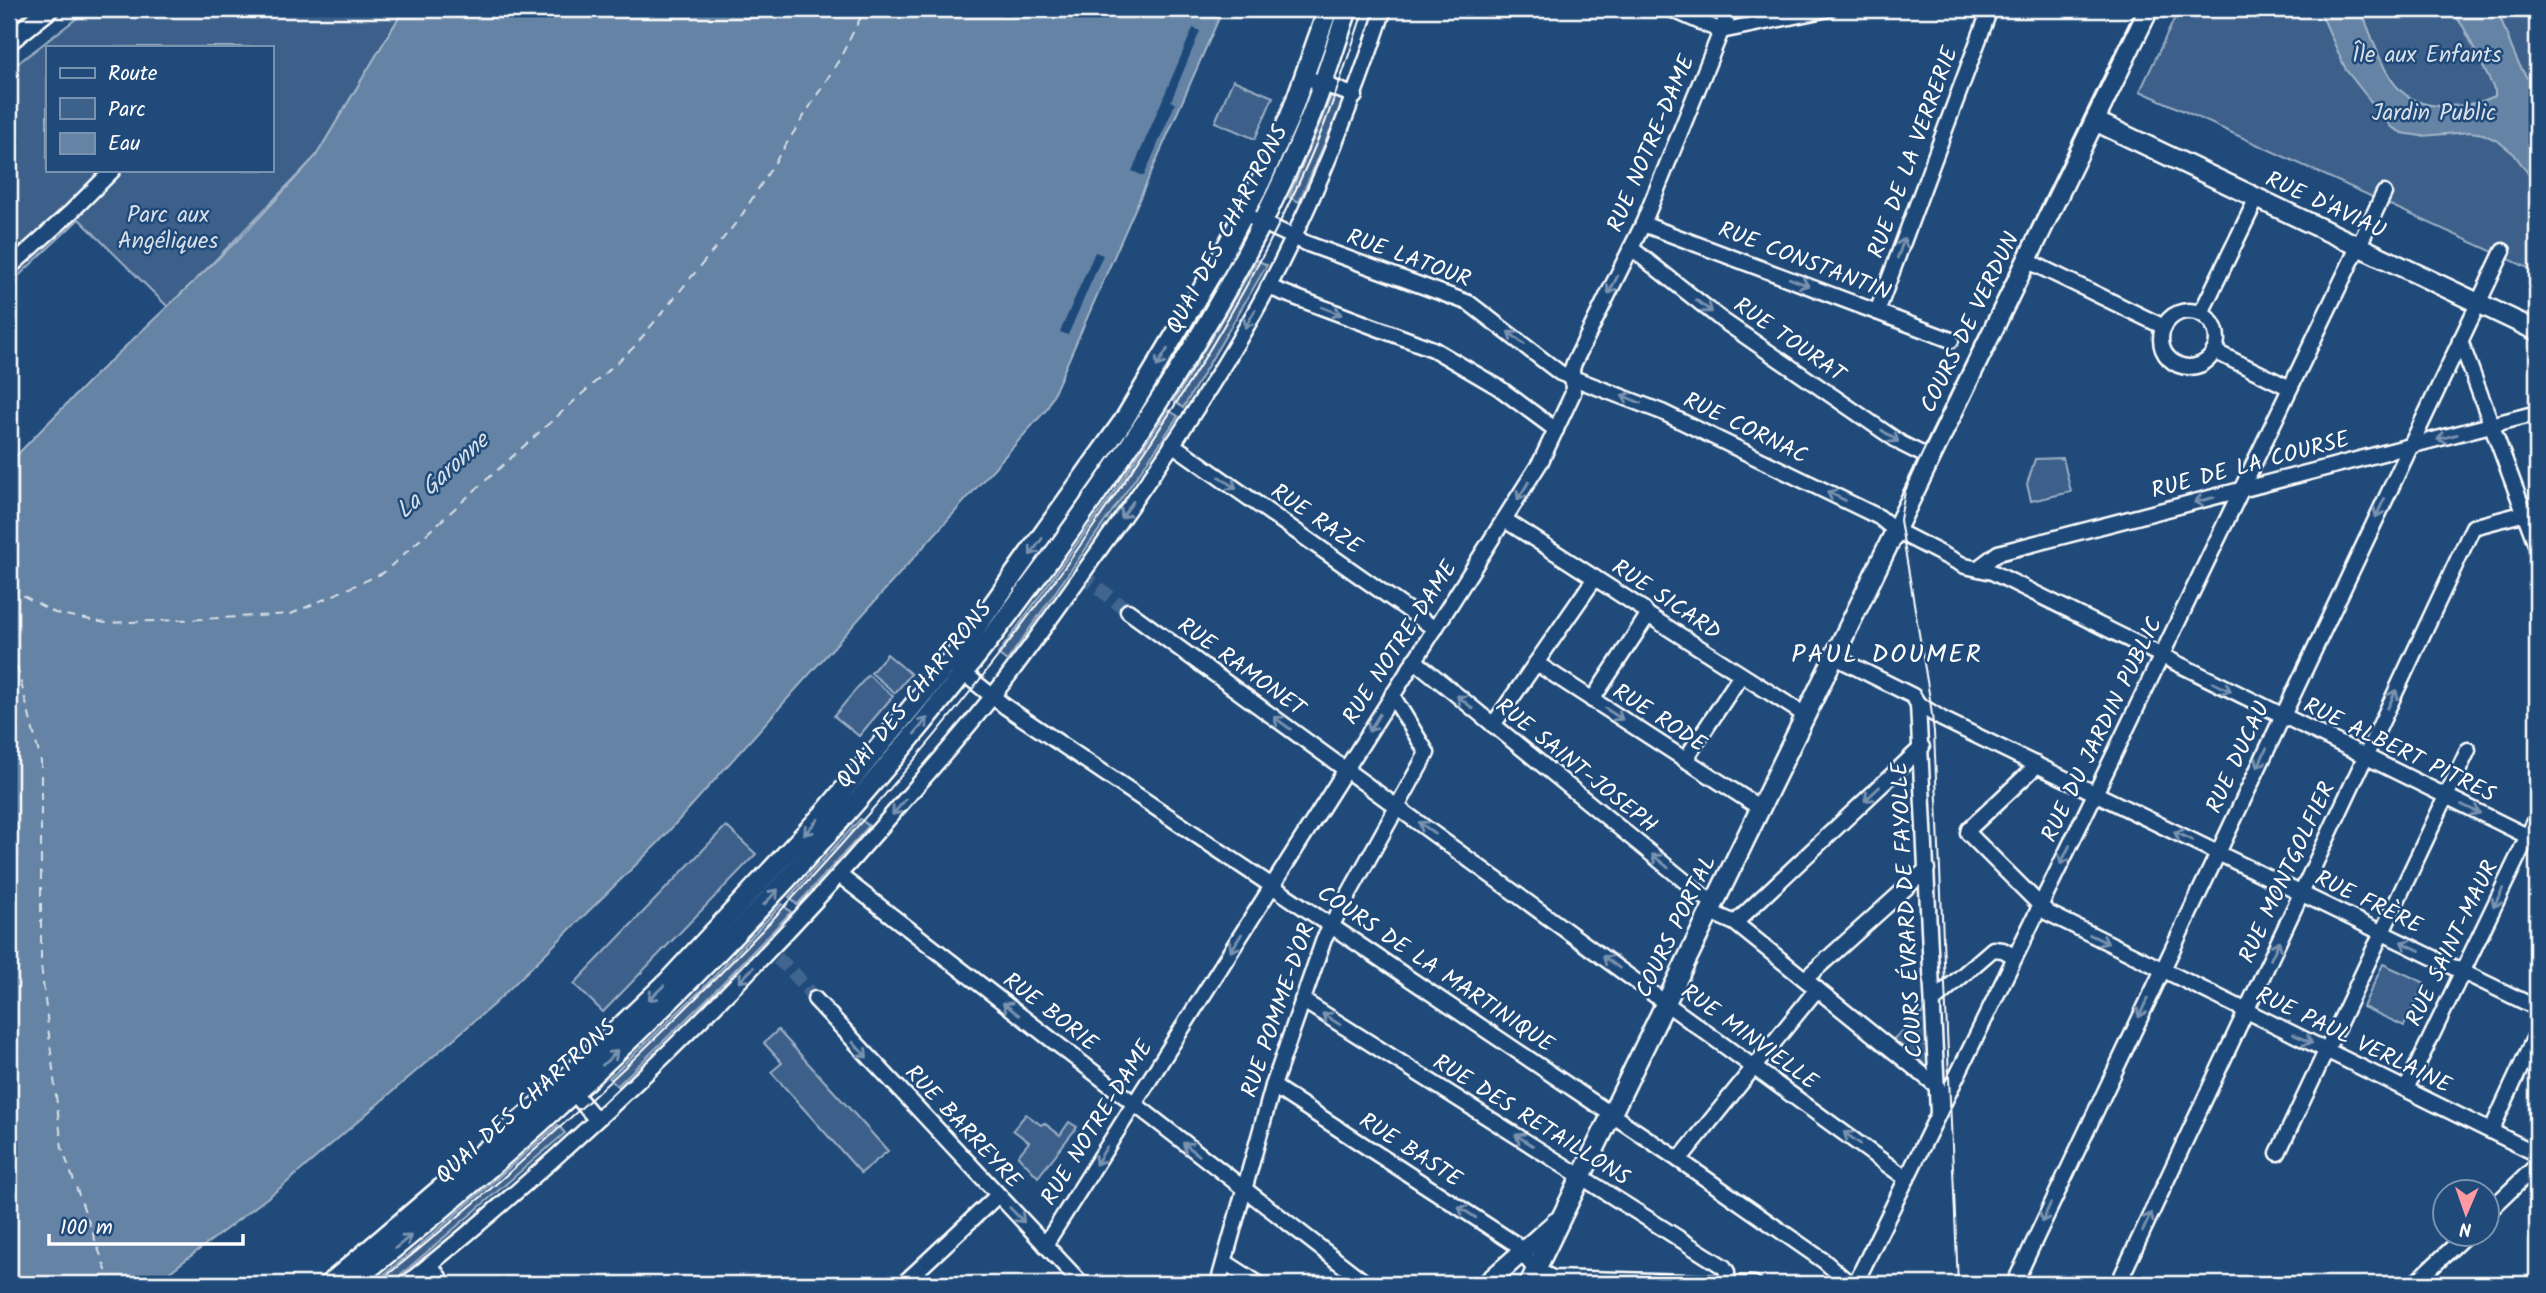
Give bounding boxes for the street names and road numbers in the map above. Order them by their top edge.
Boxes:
street label: RUE DE LA VERRERIE [1859,41,1969,264]
street label: RUE NOTRE-DAME [1598,49,1706,238]
street label: QUAI DES CHARTRONS [1157,119,1298,341]
street label: RUE D'AVIAU [2259,162,2391,250]
street label: RUE CONSTANTIN [1713,212,1896,311]
street label: RUE LATOUR [1341,220,1476,298]
street label: COURS DE VERDUN [1911,226,2030,419]
street label: RUE TOURAT [1725,289,1854,394]
street label: RUE CORNAC [1677,383,1813,474]
street label: RUE DE LA COURSE [2147,422,2354,510]
street label: RUE RAZE [1263,475,1370,565]
street label: RUE SICARD [1604,551,1728,651]
street label: RUE NOTRE-DAME [1334,553,1468,732]
street label: QUAI DES CHARTRONS [827,593,1002,797]
street label: RUE RAMONET [1169,609,1314,728]
street label: RUE DU JARDIN PUBLIC [2032,611,2173,849]
street label: RUE RODE [1605,675,1713,763]
street label: RUE ALBERT PITRES [2297,688,2502,813]
street label: RUE SAINT-JOSEPH [1487,690,1665,843]
street label: RUE DUCAU [2197,696,2281,820]
street label: COURS ÉVRARD DE FAYOLLE [1882,760,1934,1059]
street label: RUE MONTGOLFIER [2230,776,2346,970]
street label: COURS PORTAL [1627,849,1727,1005]
street label: RUE SAINT-MAUR [2397,855,2509,1033]
street label: RUE FRÈRE [2308,861,2428,945]
street label: COURS DE LA MARTINIQUE [1309,877,1561,1063]
street label: RUE POMME-D'OR [1232,919,1326,1103]
street label: RUE BORIE [994,964,1106,1062]
street label: RUE MINVIELLE [1673,975,1825,1100]
street label: RUE PAUL VERLAINE [2249,978,2458,1104]
street label: QUAI DES CHARTRONS [428,1011,625,1194]
street label: RUE NOTRE-DAME [1032,1033,1164,1213]
street label: RUE DES RETAILLONS [1425,1045,1637,1196]
street label: RUE BARREYRE [895,1057,1030,1198]
street label: RUE BASTE [1351,1104,1469,1198]

